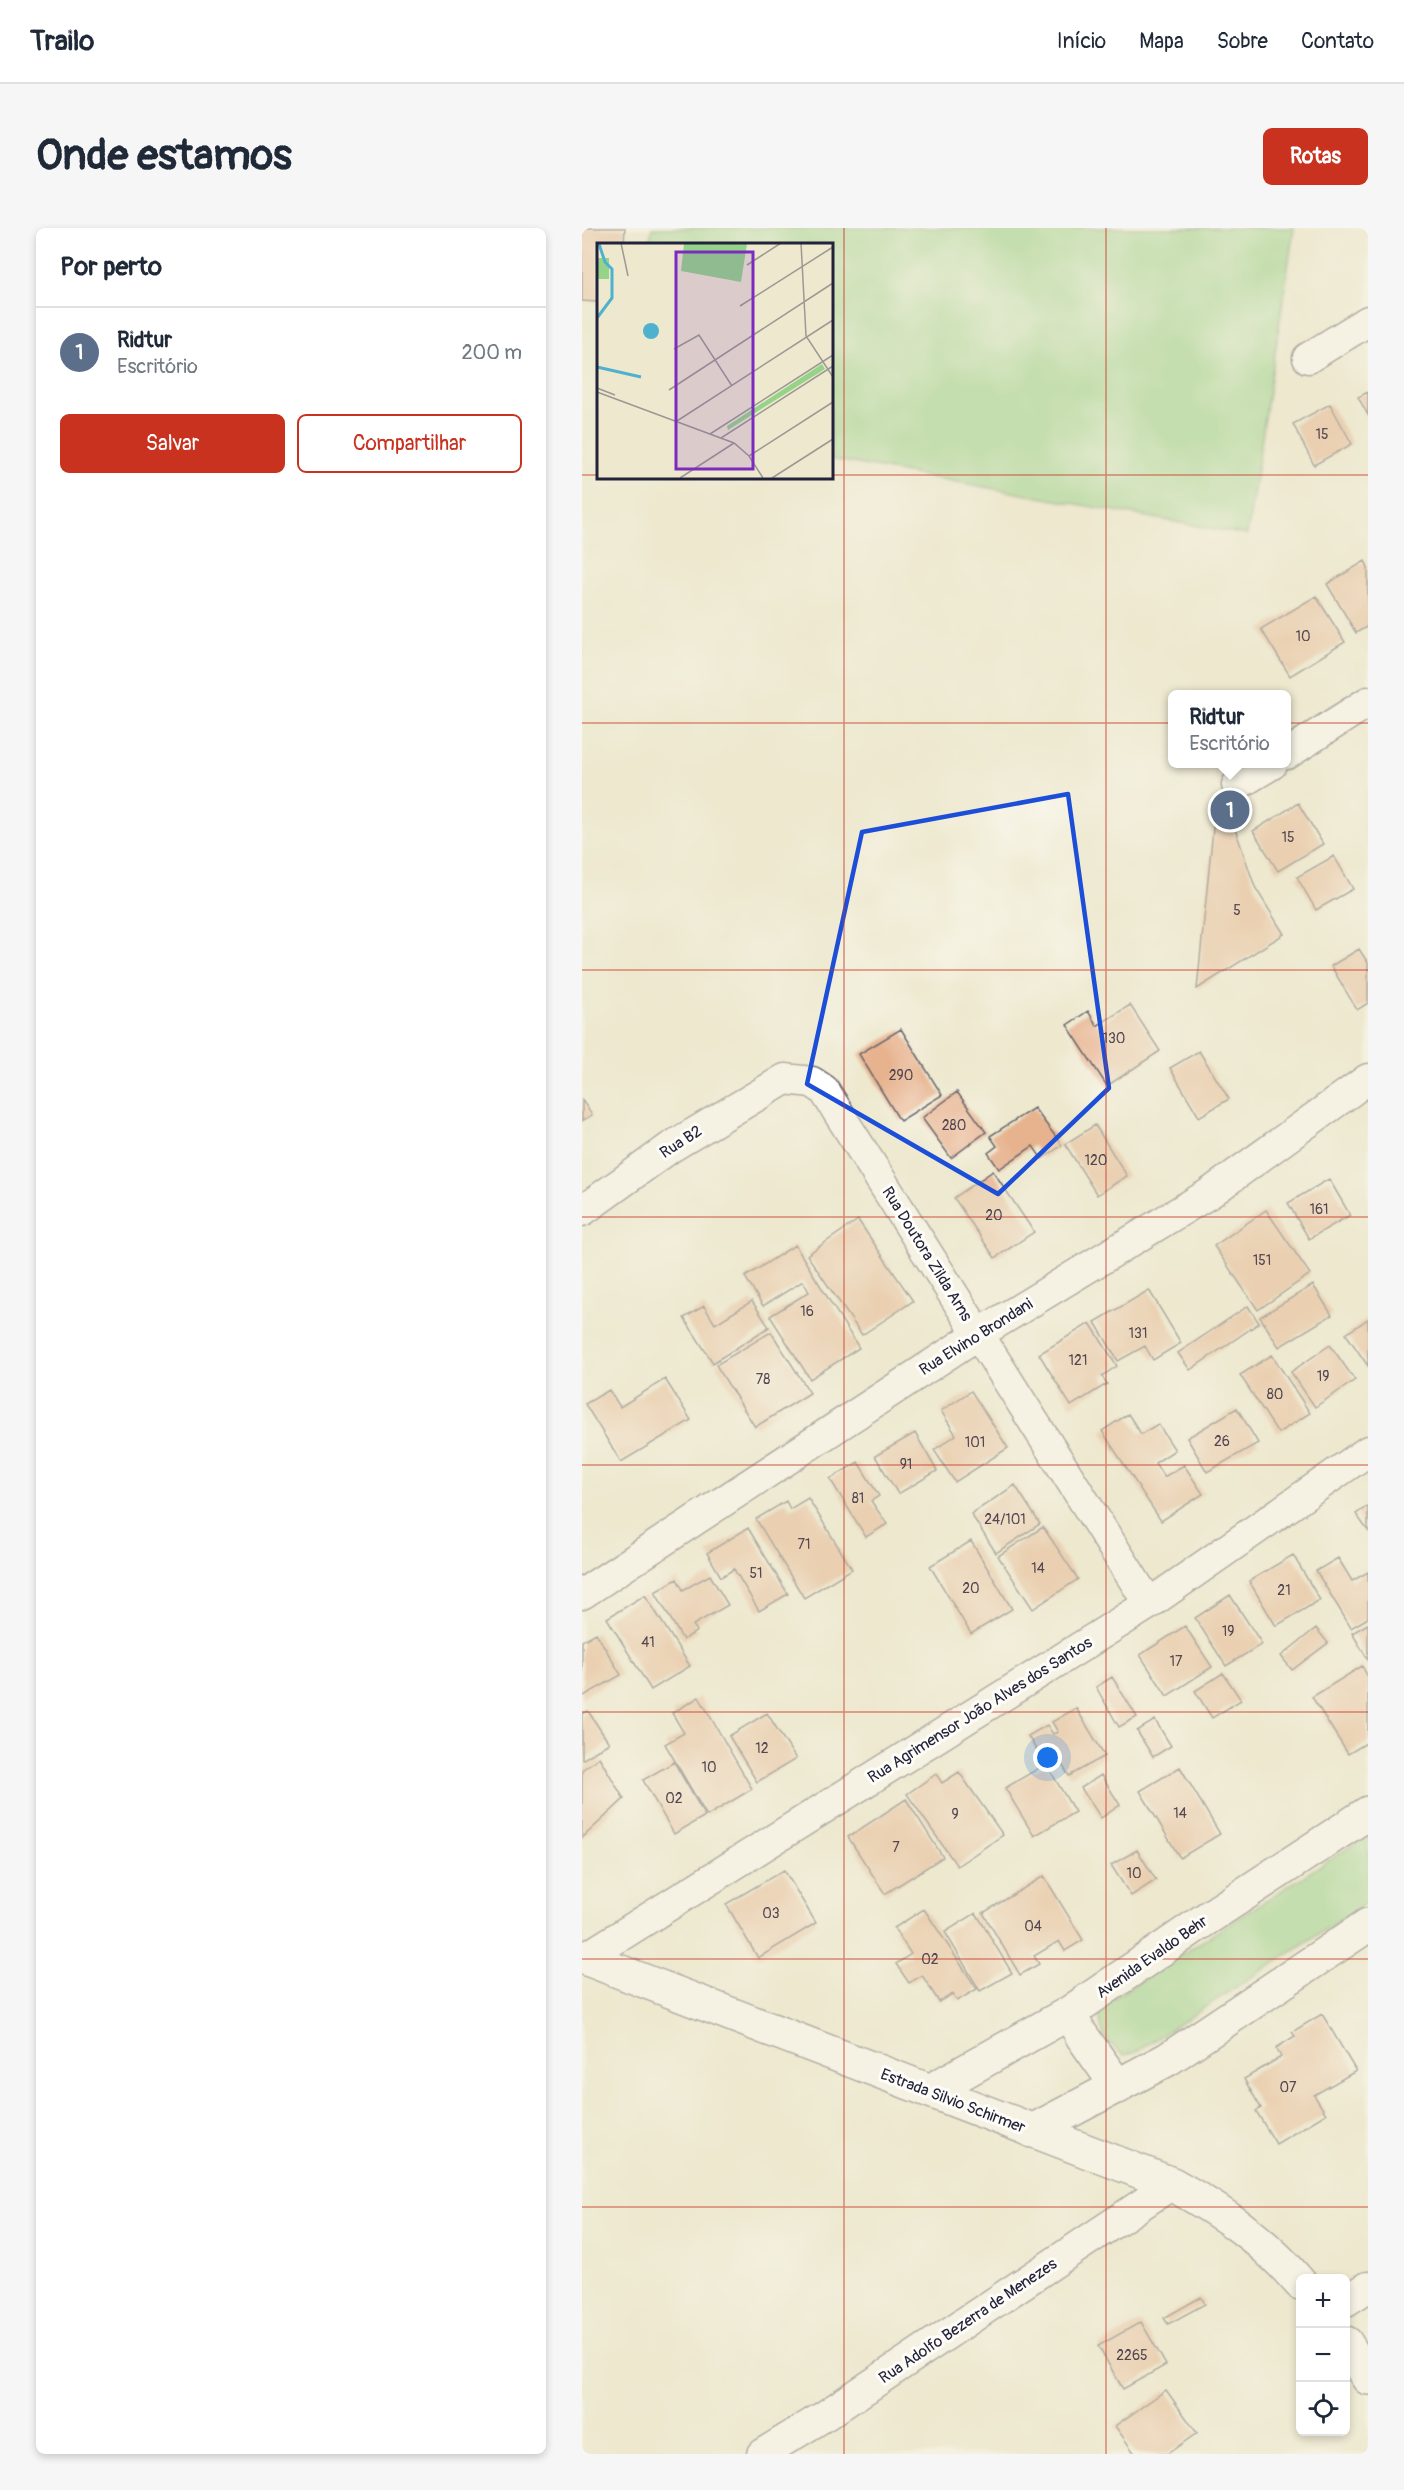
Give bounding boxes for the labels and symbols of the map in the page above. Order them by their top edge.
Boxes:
inset map [597,243,832,478]
house number: 15 [1315,426,1329,443]
house number: 10 [1295,628,1311,645]
pin: 1 [1210,788,1250,832]
house number: 15 [1281,829,1295,846]
house number: 5 [1233,902,1241,919]
house number: 130 [1103,1030,1125,1047]
house number: 290 [889,1067,913,1084]
house number: 280 [942,1117,966,1134]
street label: Rua B2 [656,1121,706,1163]
house number: 120 [1085,1152,1107,1169]
street label: Rua Doutora Zilda Arns [877,1183,977,1325]
house number: 161 [1309,1201,1329,1218]
house number: 20 [985,1207,1003,1224]
house number: 151 [1253,1252,1271,1269]
street label: Rua Elvino Brondani [915,1294,1037,1380]
house number: 16 [800,1303,814,1320]
house number: 131 [1129,1325,1147,1342]
house number: 121 [1069,1352,1087,1369]
house number: 19 [1317,1368,1329,1385]
house number: 78 [756,1371,770,1388]
house number: 80 [1267,1386,1283,1403]
house number: 26 [1214,1433,1230,1450]
house number: 101 [965,1434,985,1451]
house number: 91 [900,1456,912,1473]
house number: 81 [852,1490,864,1507]
house number: 24/101 [984,1511,1026,1528]
house number: 71 [798,1536,810,1553]
house number: 14 [1031,1560,1045,1577]
house number: 51 [749,1565,763,1582]
house number: 20 [962,1580,980,1597]
house number: 21 [1277,1582,1291,1599]
house number: 19 [1222,1623,1234,1640]
street label: Rua Agrimensor João Alves dos Santos [864,1632,1096,1788]
house number: 41 [641,1634,655,1651]
house number: 17 [1170,1653,1183,1670]
house number: 12 [755,1740,769,1757]
your location [1033,1743,1062,1772]
house number: 10 [701,1759,717,1776]
house number: 02 [665,1790,683,1807]
house number: 14 [1173,1805,1187,1822]
house number: 9 [951,1806,959,1823]
house number: 7 [892,1839,900,1856]
house number: 10 [1126,1865,1142,1882]
house number: 03 [762,1905,780,1922]
street label: Avenida Evaldo Behr [1092,1911,1212,2003]
house number: 04 [1024,1918,1042,1935]
house number: 02 [921,1951,939,1968]
street label: Estrada Silvio Schirmer [878,2064,1028,2138]
house number: 07 [1280,2079,1297,2096]
street label: Rua Adolfo Bezerra de Menezes [875,2254,1061,2388]
house number: 2265 [1116,2347,1148,2364]

